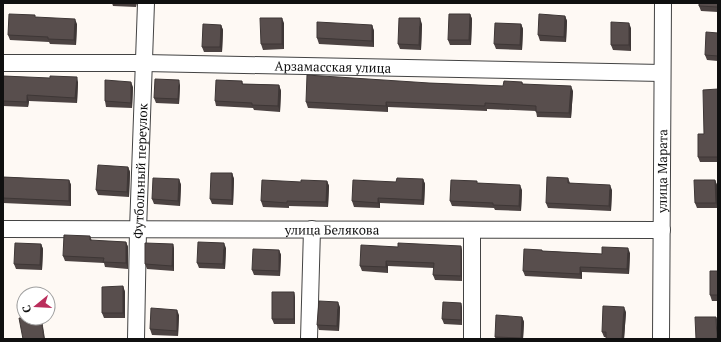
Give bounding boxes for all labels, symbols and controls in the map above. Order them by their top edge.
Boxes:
street label: Арзамасская улица [275,57,392,77]
street label: Футбольный переулок [129,102,151,239]
street label: улица Марата [653,129,671,214]
street label: улица Белякова [284,220,380,239]
north arrow [16,286,56,326]
text: С [19,304,34,315]

